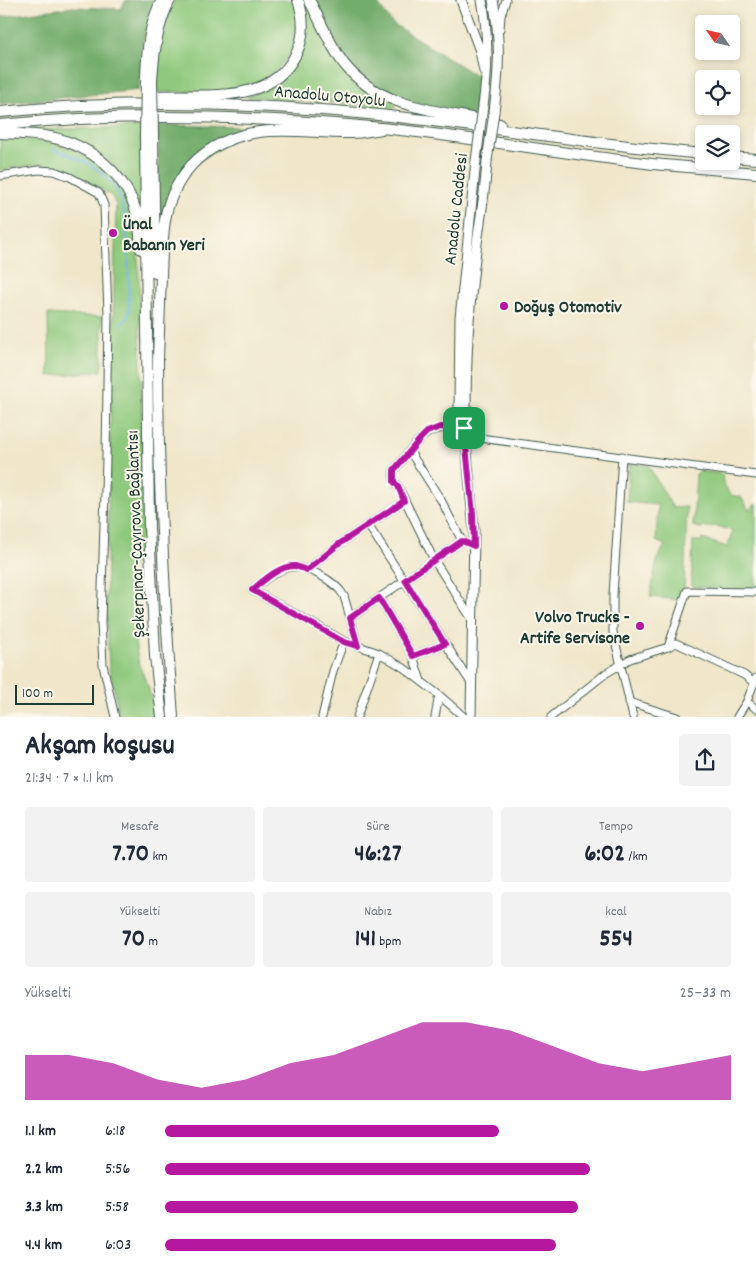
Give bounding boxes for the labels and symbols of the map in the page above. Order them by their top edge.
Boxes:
north arrow [695,15,740,60]
street label: Anadolu Otoyolu [273,80,386,115]
street label: Anadolu Caddesi [439,152,476,266]
place label: Ünal Babanın Yeri [123,213,205,259]
marker: Ünal Babanın Yeri [107,227,119,239]
place label: Doğuş Otomotiv [514,296,622,321]
marker: Doğuş Otomotiv [498,300,510,312]
pin [443,407,485,449]
street label: Şekerpınar-Çayırova Bağlantısı [121,430,154,638]
place label: Volvo Trucks - Artife Servisone [520,606,630,652]
marker: Volvo Trucks - Artife Servisone [634,620,646,632]
scale bar [15,682,94,705]

